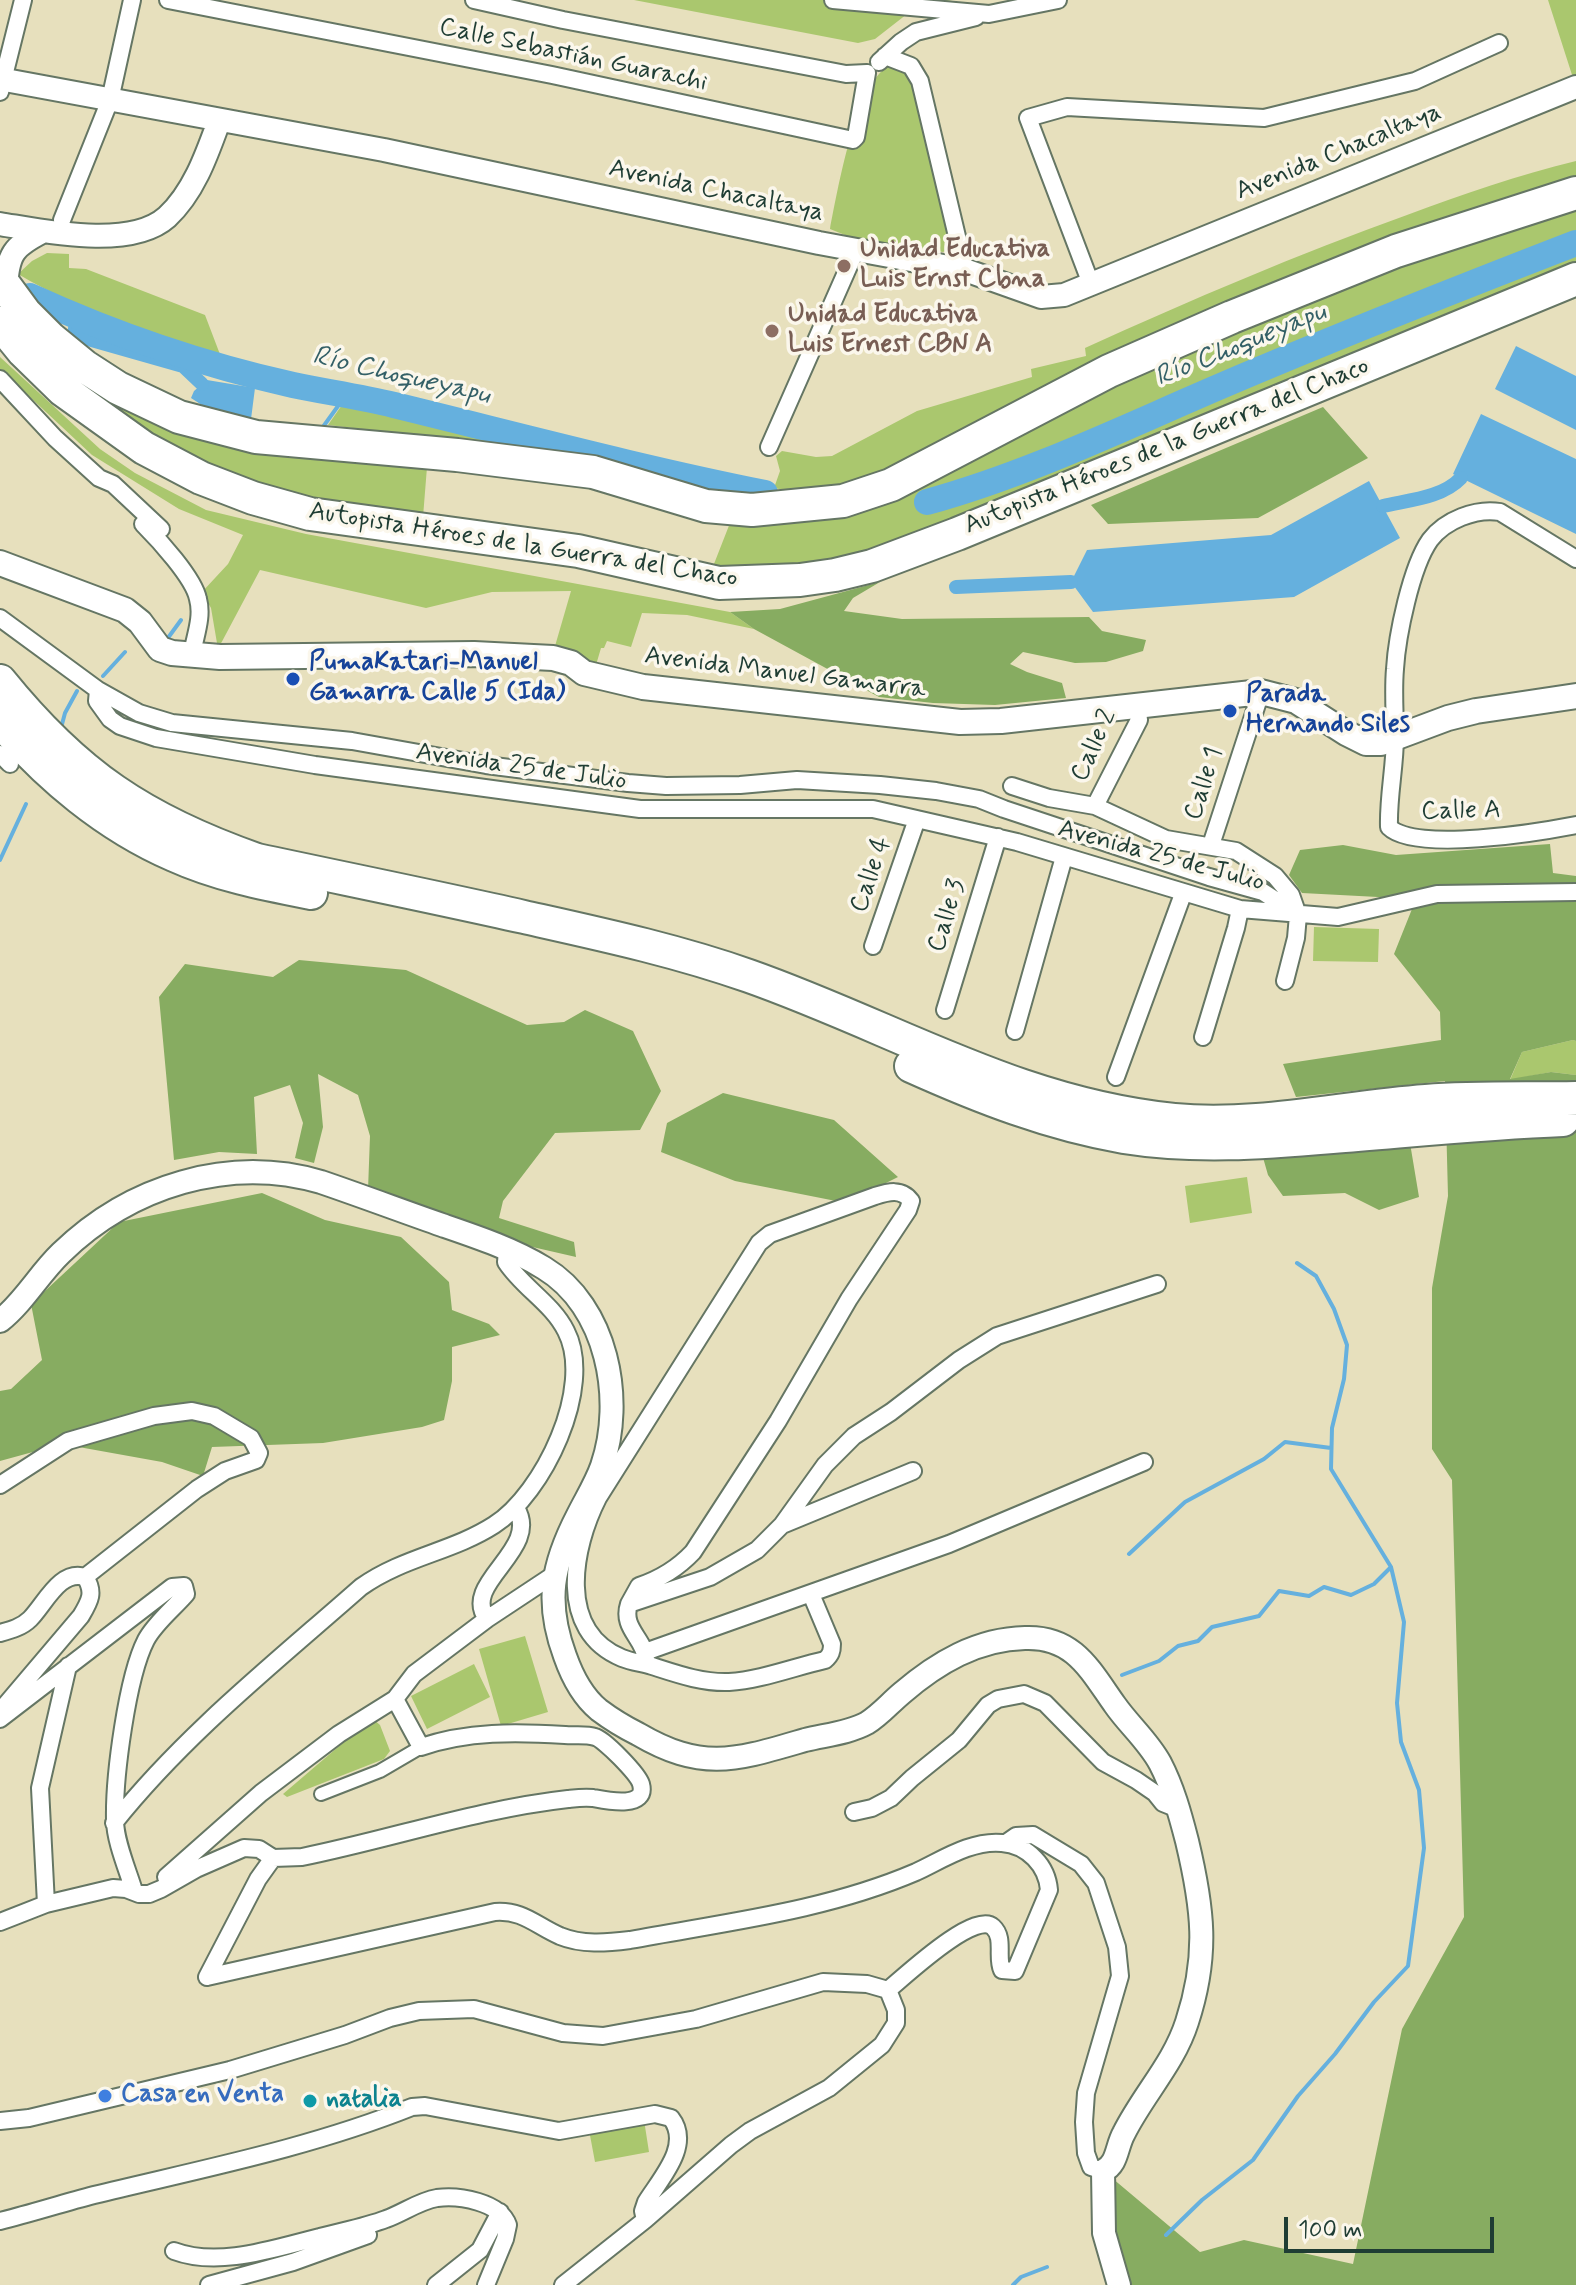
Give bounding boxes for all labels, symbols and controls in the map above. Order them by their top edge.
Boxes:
street label: Calle Sebastián Guarachi [436,12,710,100]
street label: Avenida Chacaltaya [1232,97,1446,209]
street label: Avenida Chacaltaya [606,154,826,230]
place label: Unidad Educativa Luis Ernst Cbna [860,235,1050,296]
marker: Unidad Educativa Luis Ernst Cbna [835,257,853,275]
water label: Río Choqueyapu [1151,296,1331,396]
place label: Unidad Educativa Luis Ernest CBN A [788,300,992,362]
marker: Unidad Educativa Luis Ernest CBN A [763,322,781,340]
water label: Río Choqueyapu [309,340,493,414]
street label: Autopista Héroes de la Guerra del Chaco [960,351,1374,543]
street label: Autopista Héroes de la Guerra del Chaco [306,497,740,595]
street label: Avenida Manuel Gamarra [642,641,928,707]
place label: PumaKatari-Manuel Gamarra Calle 5 (Ida) [309,648,565,710]
marker: PumaKatari-Manuel Gamarra Calle 5 (Ida) [284,670,302,688]
place label: Parada Hernando Siles [1246,680,1410,742]
marker: Parada Hernando Siles [1221,702,1239,720]
street label: Calle 2 [1065,705,1125,787]
street label: Avenida 25 de Julio [413,738,629,798]
street label: Calle 1 [1179,744,1231,824]
street label: Calle A [1421,796,1501,828]
street label: Avenida 25 de Julio [1054,814,1268,900]
street label: Calle 4 [845,833,899,917]
street label: Calle 3 [922,876,974,956]
place label: Casa en Venta [121,2080,284,2112]
place label: natalia [326,2085,402,2117]
marker: Casa en Venta [96,2087,114,2105]
marker: natalia [301,2092,319,2110]
scale bar [1288,2201,1498,2251]
text: 100 m [1298,2215,1362,2246]

